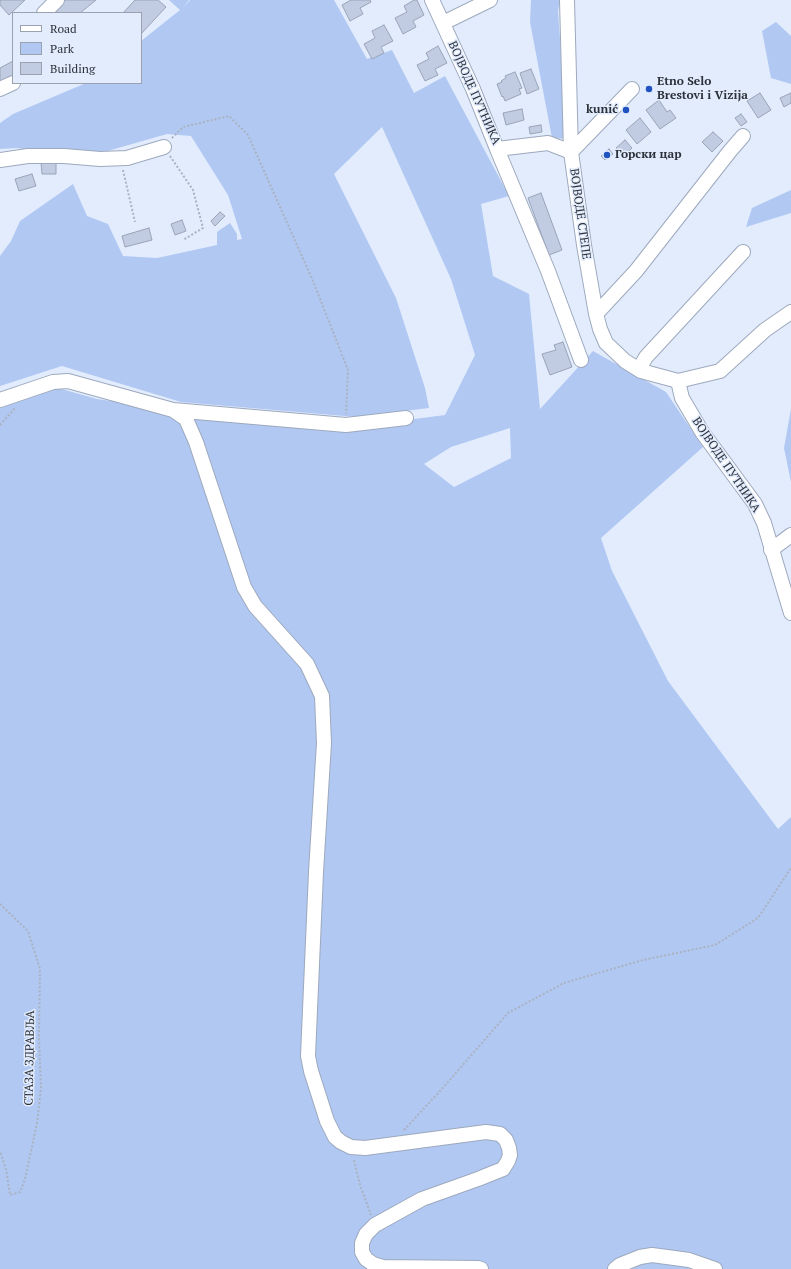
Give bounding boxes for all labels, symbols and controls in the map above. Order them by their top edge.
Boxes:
legend [12,12,142,84]
text: Road [50,21,77,36]
street label: ВОЈВОДЕ ПУТНИКА [445,39,503,147]
text: Park [50,41,74,56]
text: Building [50,61,95,76]
place label: Etno Selo Brestovi i Vizija [657,75,748,103]
marker: Etno Selo Brestovi i Vizija [644,84,654,94]
place label: kunić [586,103,618,117]
marker: kunić [621,105,631,115]
place label: Горски цар [615,148,682,162]
marker: Горски цар [602,150,612,160]
street label: ВОЈВОДЕ СТЕПЕ [566,167,594,261]
street label: ВОЈВОДЕ ПУТНИКА [689,415,763,515]
street label: СТАЗА ЗДРАВЉА [22,1010,38,1106]

